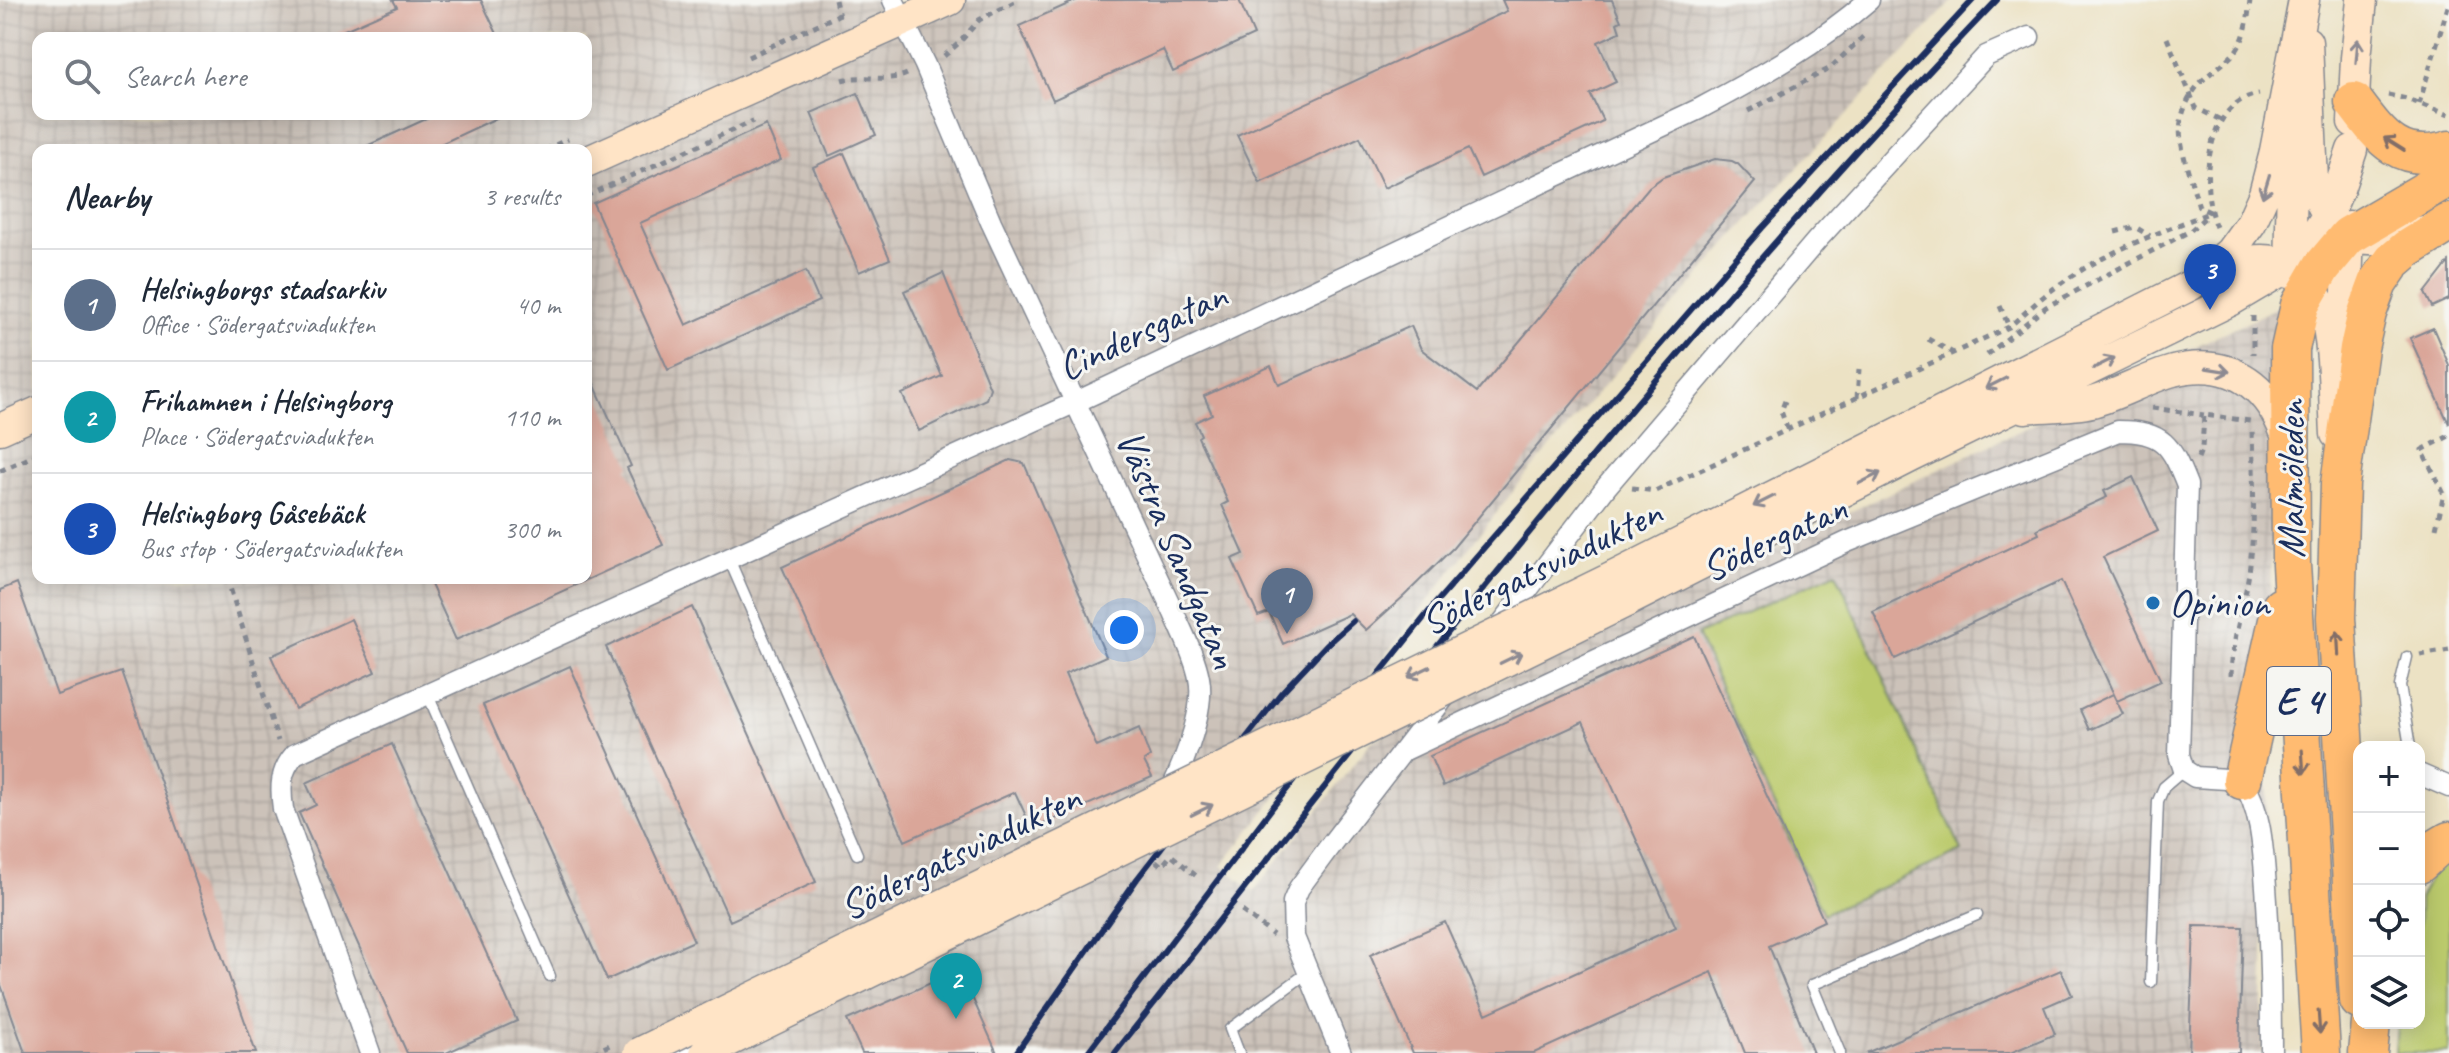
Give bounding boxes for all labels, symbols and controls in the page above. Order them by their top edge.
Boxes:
search box [32,32,592,120]
one-way arrow [2349,38,2364,65]
icon: search [60,54,104,98]
text: Search here [124,57,246,95]
one-way arrow [2383,136,2405,153]
one-way arrow [2258,173,2272,198]
text: Nearby [64,175,150,218]
text: 3 results [484,180,560,213]
pin: 3 [2184,244,2236,310]
text: Helsingborgs stadsarkiv [140,270,384,308]
street label: Cindersgatan [1050,270,1235,392]
text: 1 [84,289,96,322]
text: 40 m [516,289,560,322]
text: Office · Södergatsviadukten [140,308,375,341]
one-way arrow [2091,354,2115,370]
one-way arrow [2205,363,2231,378]
one-way arrow [1984,376,2008,391]
text: Frihamnen i Helsingborg [140,382,391,420]
street label: Malmöleden [2266,398,2316,558]
text: 2 [84,401,96,434]
text: 110 m [504,401,560,434]
text: Place · Södergatsviadukten [140,420,373,453]
street label: Västra Sandgatan [1104,422,1250,677]
one-way arrow [1858,469,1882,485]
street label: Södergatan [1693,482,1856,593]
street label: Södergatsviadukten [1413,487,1670,647]
one-way arrow [1752,493,1776,509]
text: Helsingborg Gåsebäck [140,494,364,532]
text: 3 [84,513,96,546]
text: 300 m [504,513,560,546]
text: Bus stop · Södergatsviadukten [140,532,402,565]
pin: 1 [1261,568,1313,634]
place label: Opinion [2169,578,2271,628]
marker: Opinion [2144,594,2162,612]
your location [1104,610,1144,650]
one-way arrow [2330,630,2345,657]
one-way arrow [1499,650,1523,666]
one-way arrow [1407,665,1431,680]
road number: E 4 [2267,667,2331,735]
map controls [2353,741,2425,1029]
button: + [2353,741,2425,813]
one-way arrow [2296,748,2311,775]
street label: Södergatsviadukten [832,772,1089,932]
one-way arrow [1190,801,1214,817]
button: − [2353,813,2425,885]
button: locate [2353,885,2425,957]
pin: 2 [930,953,982,1019]
button: layers [2353,957,2425,1029]
one-way arrow [2312,1008,2327,1035]

